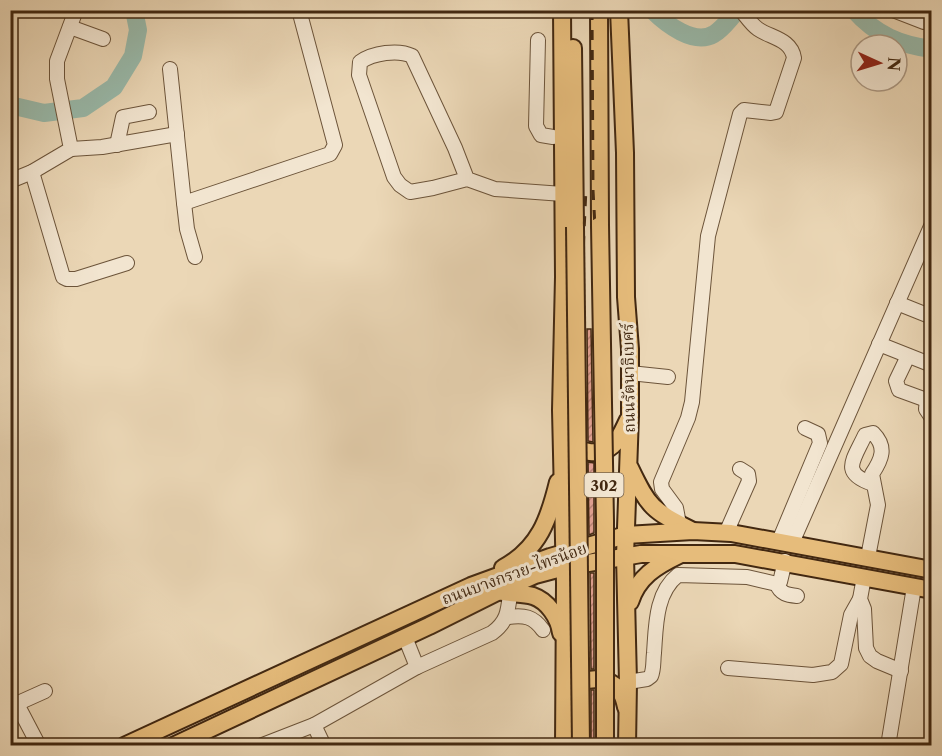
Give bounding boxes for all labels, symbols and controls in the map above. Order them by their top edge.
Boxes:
north arrow [849,33,909,93]
text: N [883,56,904,72]
street label: ถนนรัตนาธิเบศร์ [617,322,639,433]
road number: 302 [584,473,624,497]
street label: ถนนบางกรวย-ไทรน้อย [439,537,589,609]

